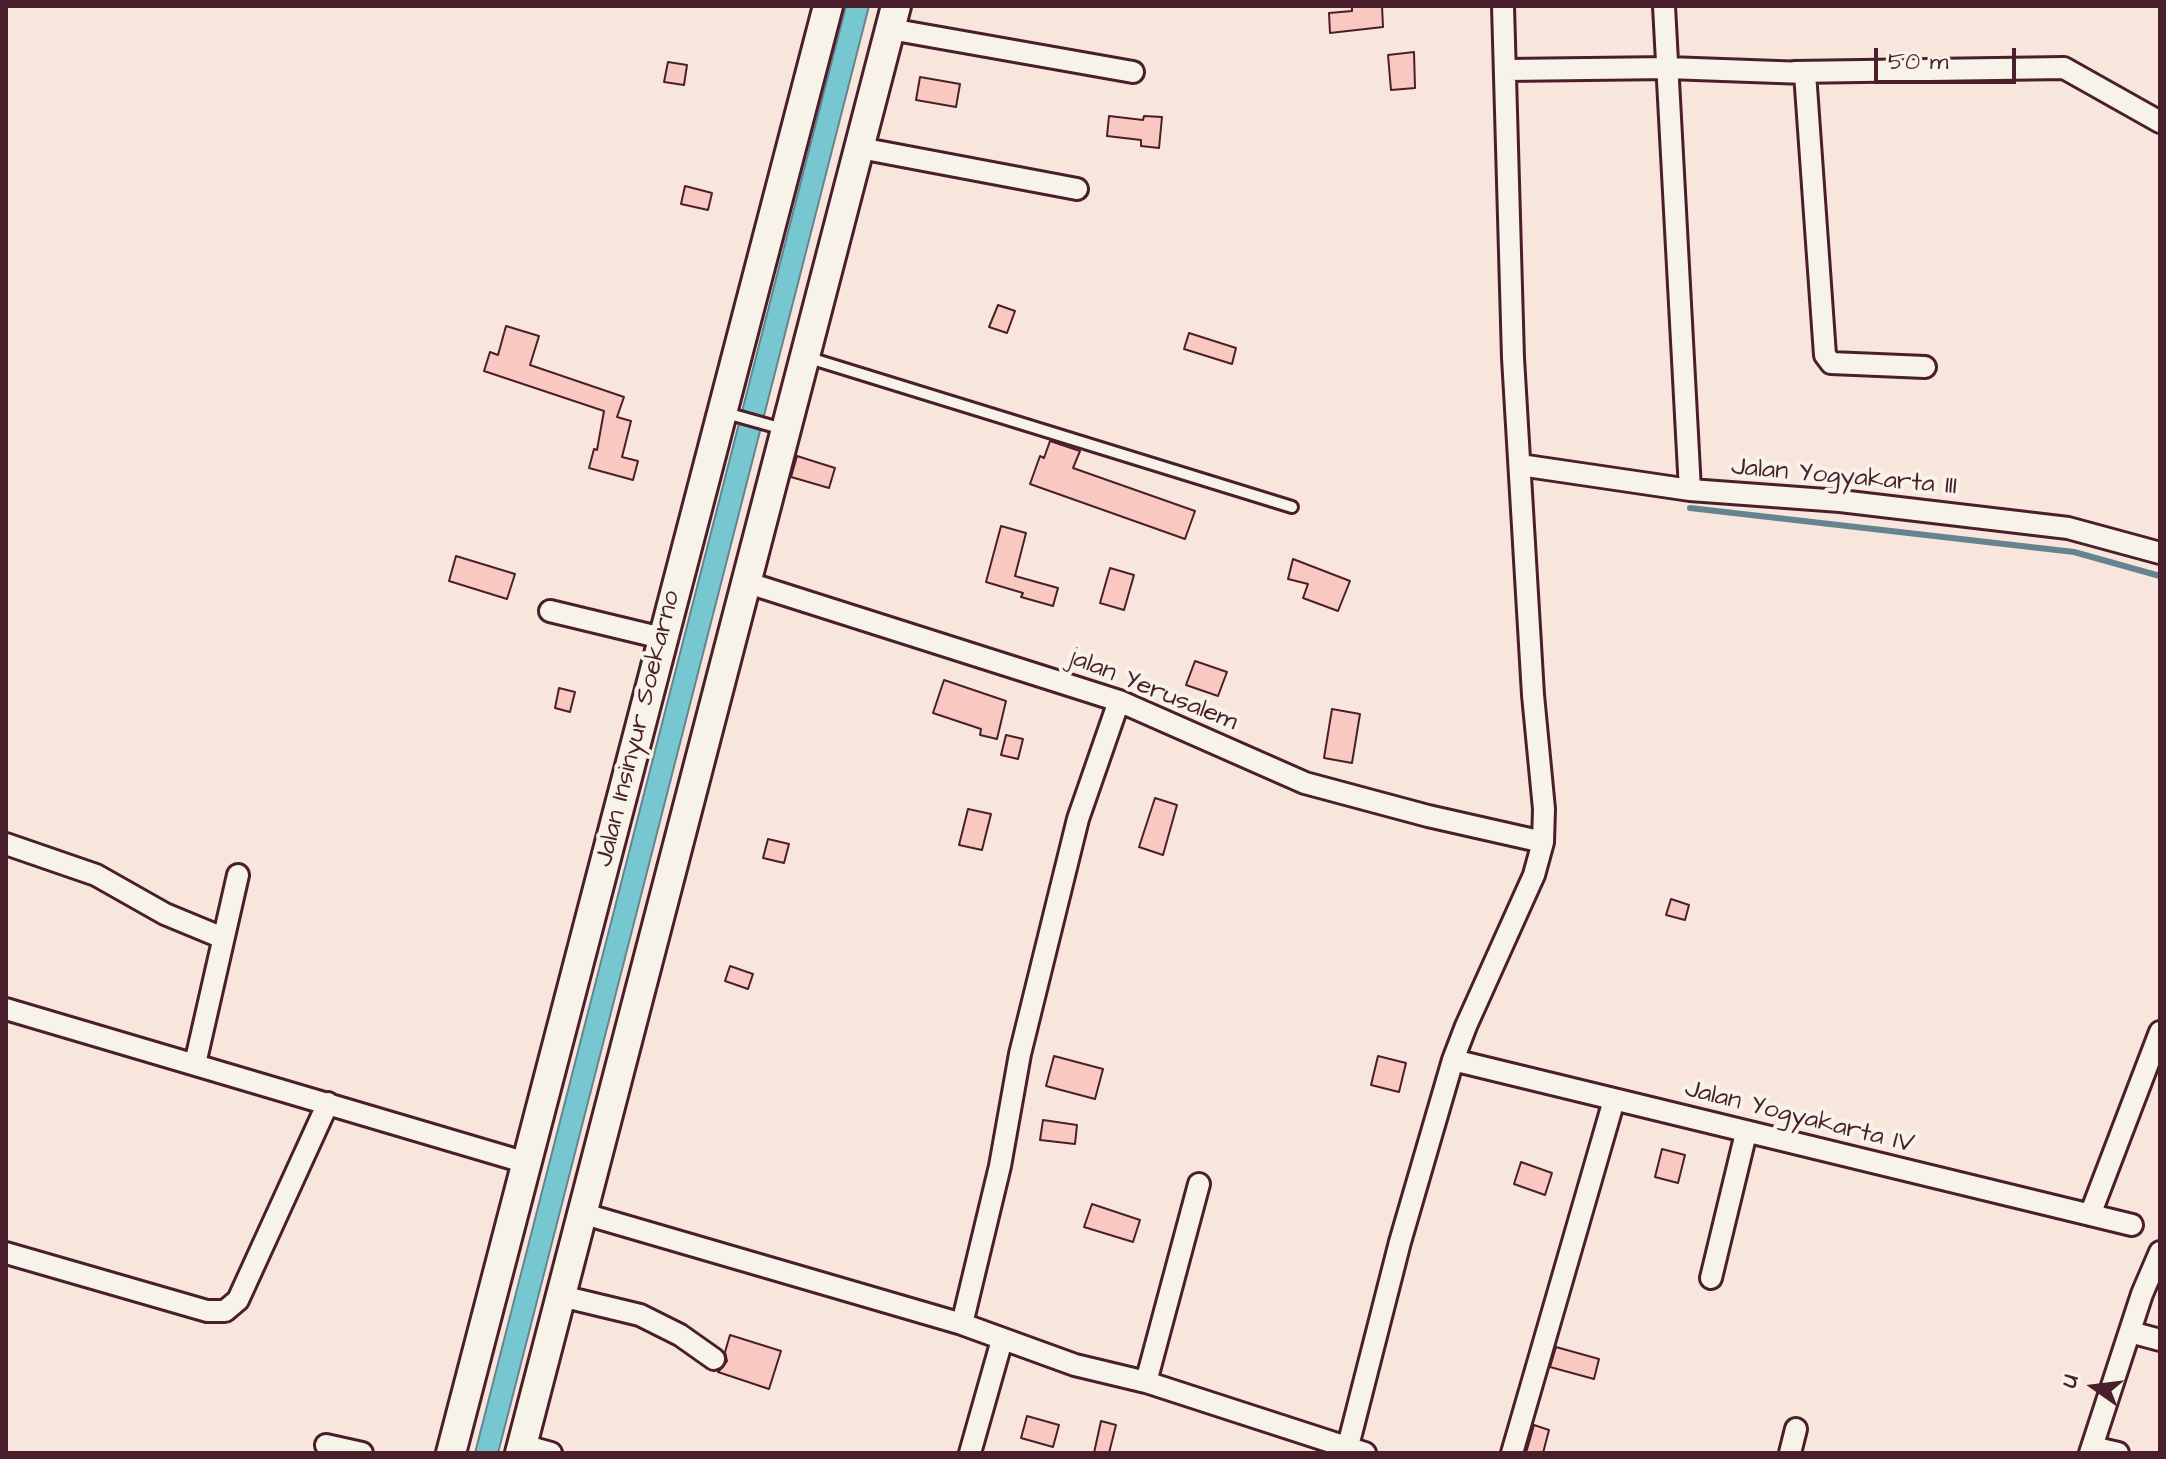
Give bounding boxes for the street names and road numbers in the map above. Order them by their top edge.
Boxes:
street label: Jalan Yogyakarta III [1730,453,1958,503]
street label: Jalan Insinyur Soekarno [590,588,688,870]
street label: jalan Yerusalem [1064,643,1242,739]
street label: Jalan Yogyakarta IV [1681,1074,1917,1162]

